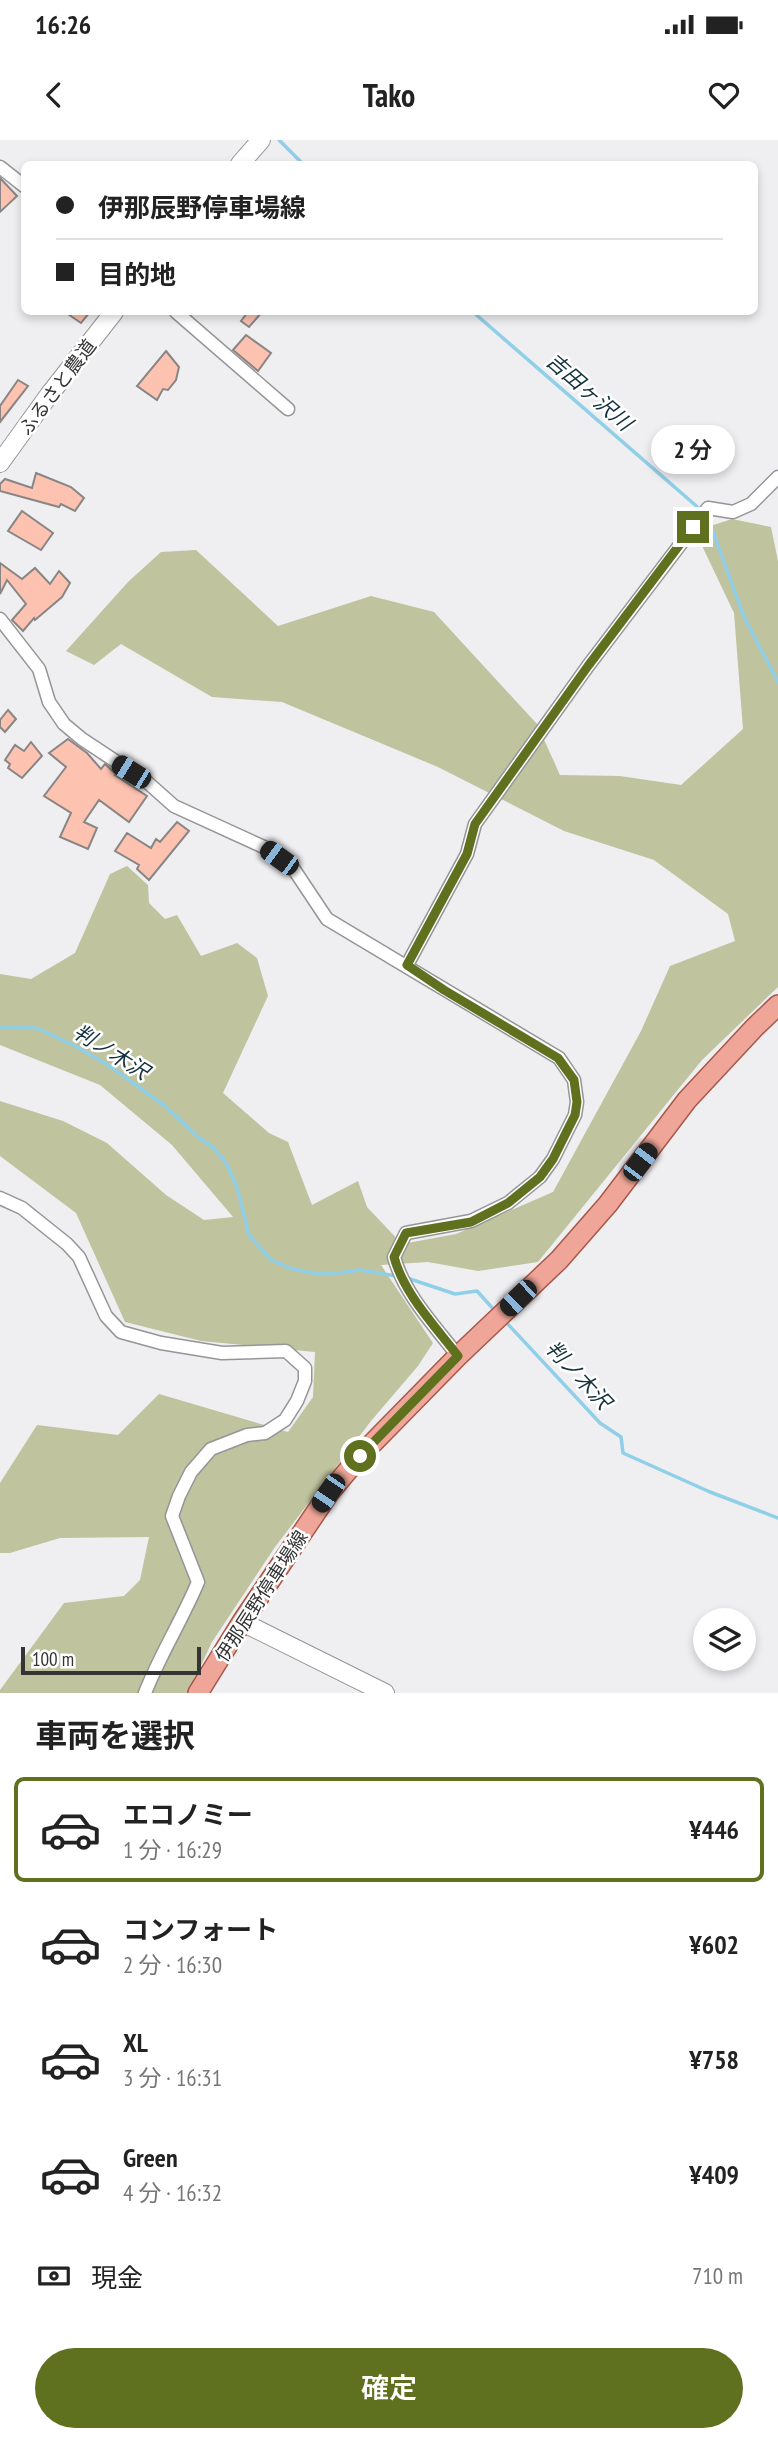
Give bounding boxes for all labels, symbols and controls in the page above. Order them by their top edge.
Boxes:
text: 16:26 [35,8,91,41]
text: Tako [363,74,415,116]
icon: back [35,76,73,114]
icon: heart [705,76,743,114]
text: 伊那辰野停車場線 [98,191,306,224]
text: 目的地 [98,258,176,291]
street label: ふるさと農道 [13,334,101,440]
water label: 吉田ヶ沢川 [541,347,639,438]
callout: 2 分 [651,426,735,474]
text: 2 分 [674,435,712,464]
route end [677,511,709,543]
car [108,752,155,792]
car [256,837,303,879]
water label: 判ノ木沢 [68,1018,157,1087]
car [619,1139,662,1185]
car [496,1276,541,1320]
water label: 判ノ木沢 [540,1335,619,1417]
route start [344,1440,376,1472]
car [308,1470,349,1516]
street label: 伊那辰野停車場線 [210,1526,312,1666]
map controls [693,1608,756,1671]
button: layers [693,1608,756,1671]
scale bar [21,1644,201,1676]
text: 100 m [32,1647,74,1671]
text: 車両を選択 [35,1714,195,1756]
icon: car [39,1798,102,1861]
text: エコノミー [123,1798,253,1831]
text: ¥446 [689,1813,739,1846]
text: 1 分 · 16:29 [123,1835,222,1864]
icon: car [39,1913,102,1976]
text: コンフォート [123,1913,278,1946]
text: ¥602 [689,1928,739,1961]
text: 2 分 · 16:30 [123,1950,222,1979]
text: XL [123,2026,148,2059]
icon: car [39,2028,102,2091]
text: ¥758 [689,2043,739,2076]
text: 3 分 · 16:31 [123,2063,222,2092]
text: Green [123,2141,178,2174]
icon: car [39,2143,102,2206]
text: ¥409 [689,2158,739,2191]
text: 4 分 · 16:32 [123,2178,222,2207]
icon: cash [35,2257,73,2295]
text: 現金 [91,2261,143,2294]
text: 710 m [692,2261,743,2290]
button: 確定 [35,2348,743,2428]

